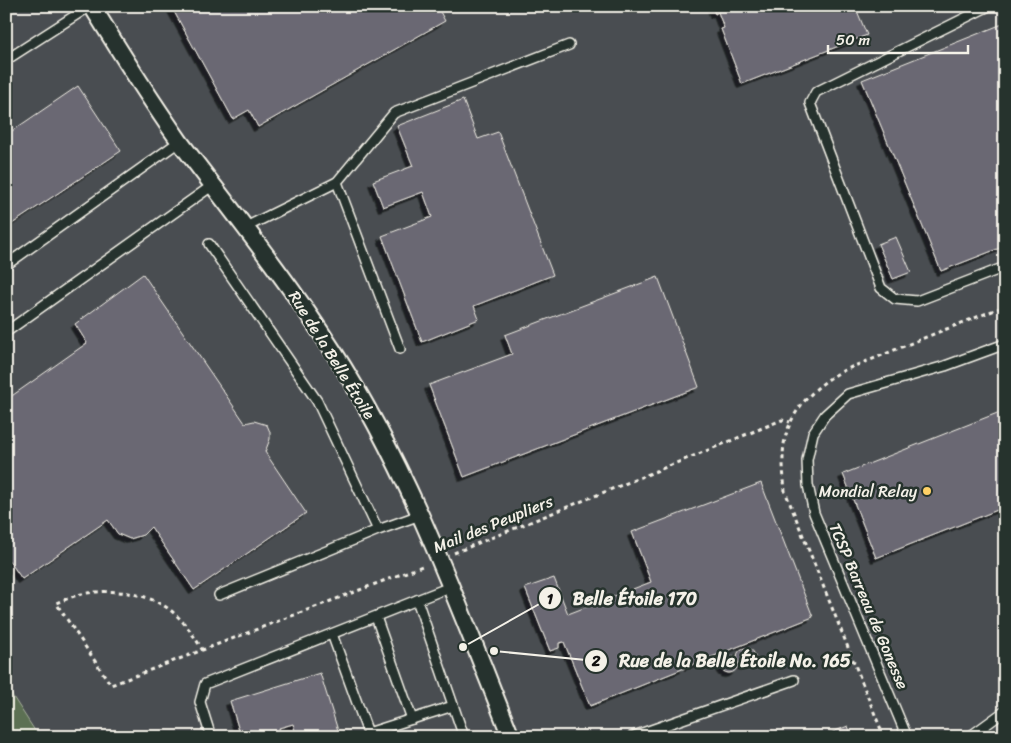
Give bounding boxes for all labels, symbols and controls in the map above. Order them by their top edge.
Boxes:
scale bar [828,22,968,54]
text: 50 m [836,27,871,53]
street label: Rue de la Belle Étoile [281,285,384,426]
place label: Mondial Relay [819,477,918,506]
marker: Mondial Relay [921,485,933,497]
street label: Mail des Peupliers [429,486,558,561]
street label: TCSP Barreau de Gonesse [821,518,917,694]
callout: Belle Étoile 170 [538,582,707,615]
text: Belle Étoile 170 [573,583,697,615]
text: 1 [547,586,554,612]
callout: Rue de la Belle Étoile No. 165 [583,645,861,678]
text: Rue de la Belle Étoile No. 165 [618,645,851,677]
text: 2 [591,648,601,674]

